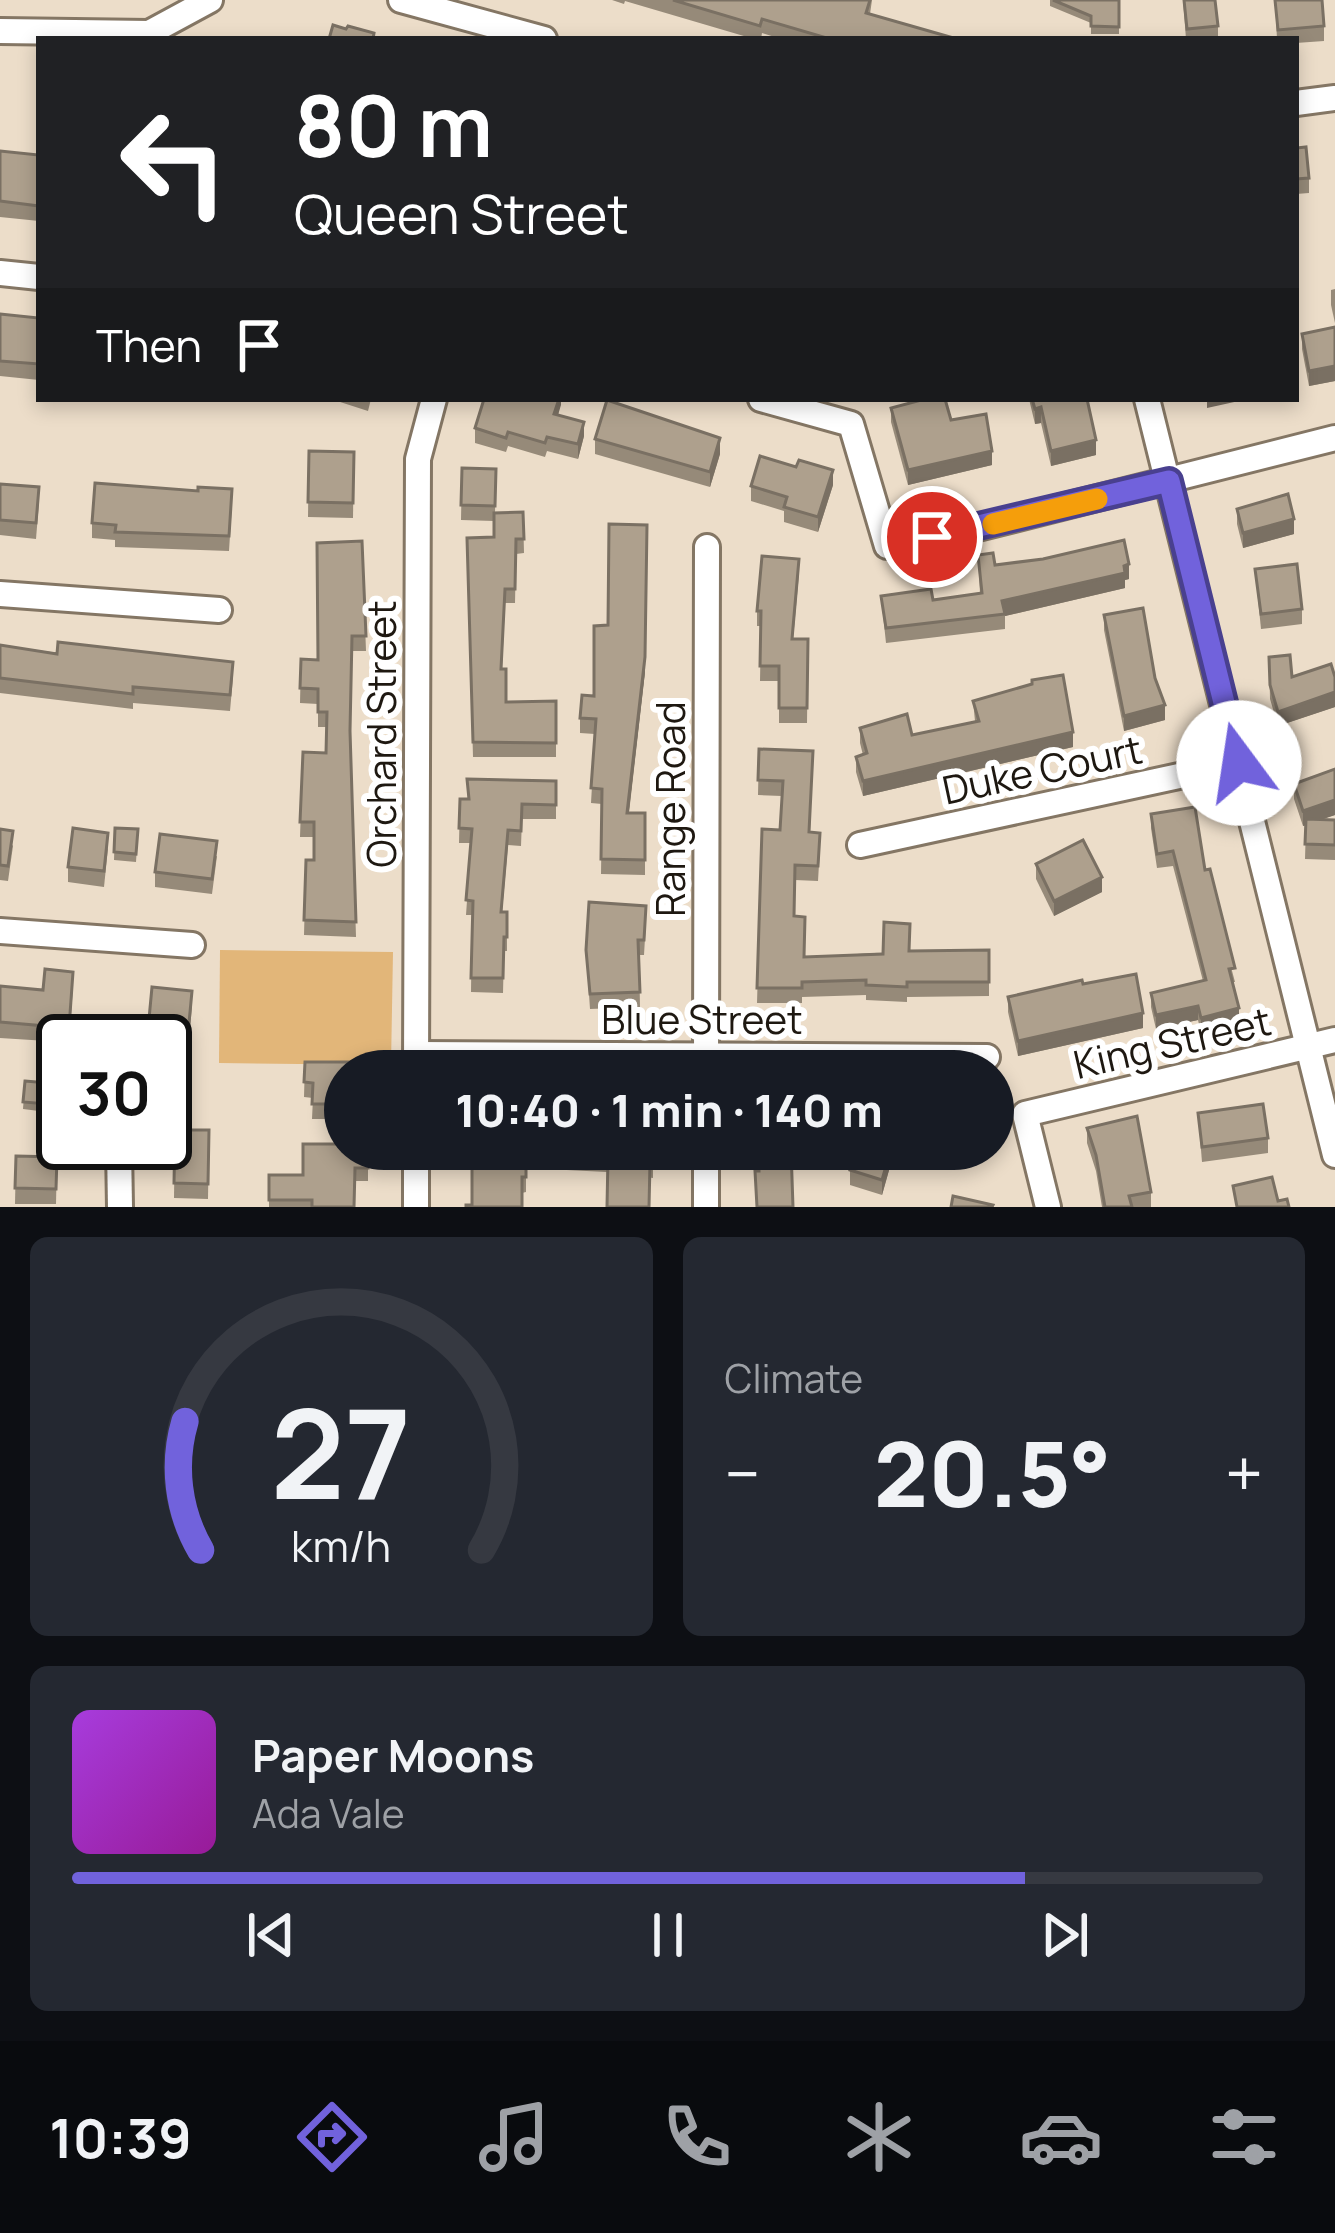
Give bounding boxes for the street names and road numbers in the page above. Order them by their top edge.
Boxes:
street label: Orchard Street [354,600,408,868]
street label: Range Road [643,701,697,917]
street label: Duke Court [937,722,1147,816]
street label: Blue Street [601,992,803,1046]
street label: King Street [1068,993,1276,1091]

